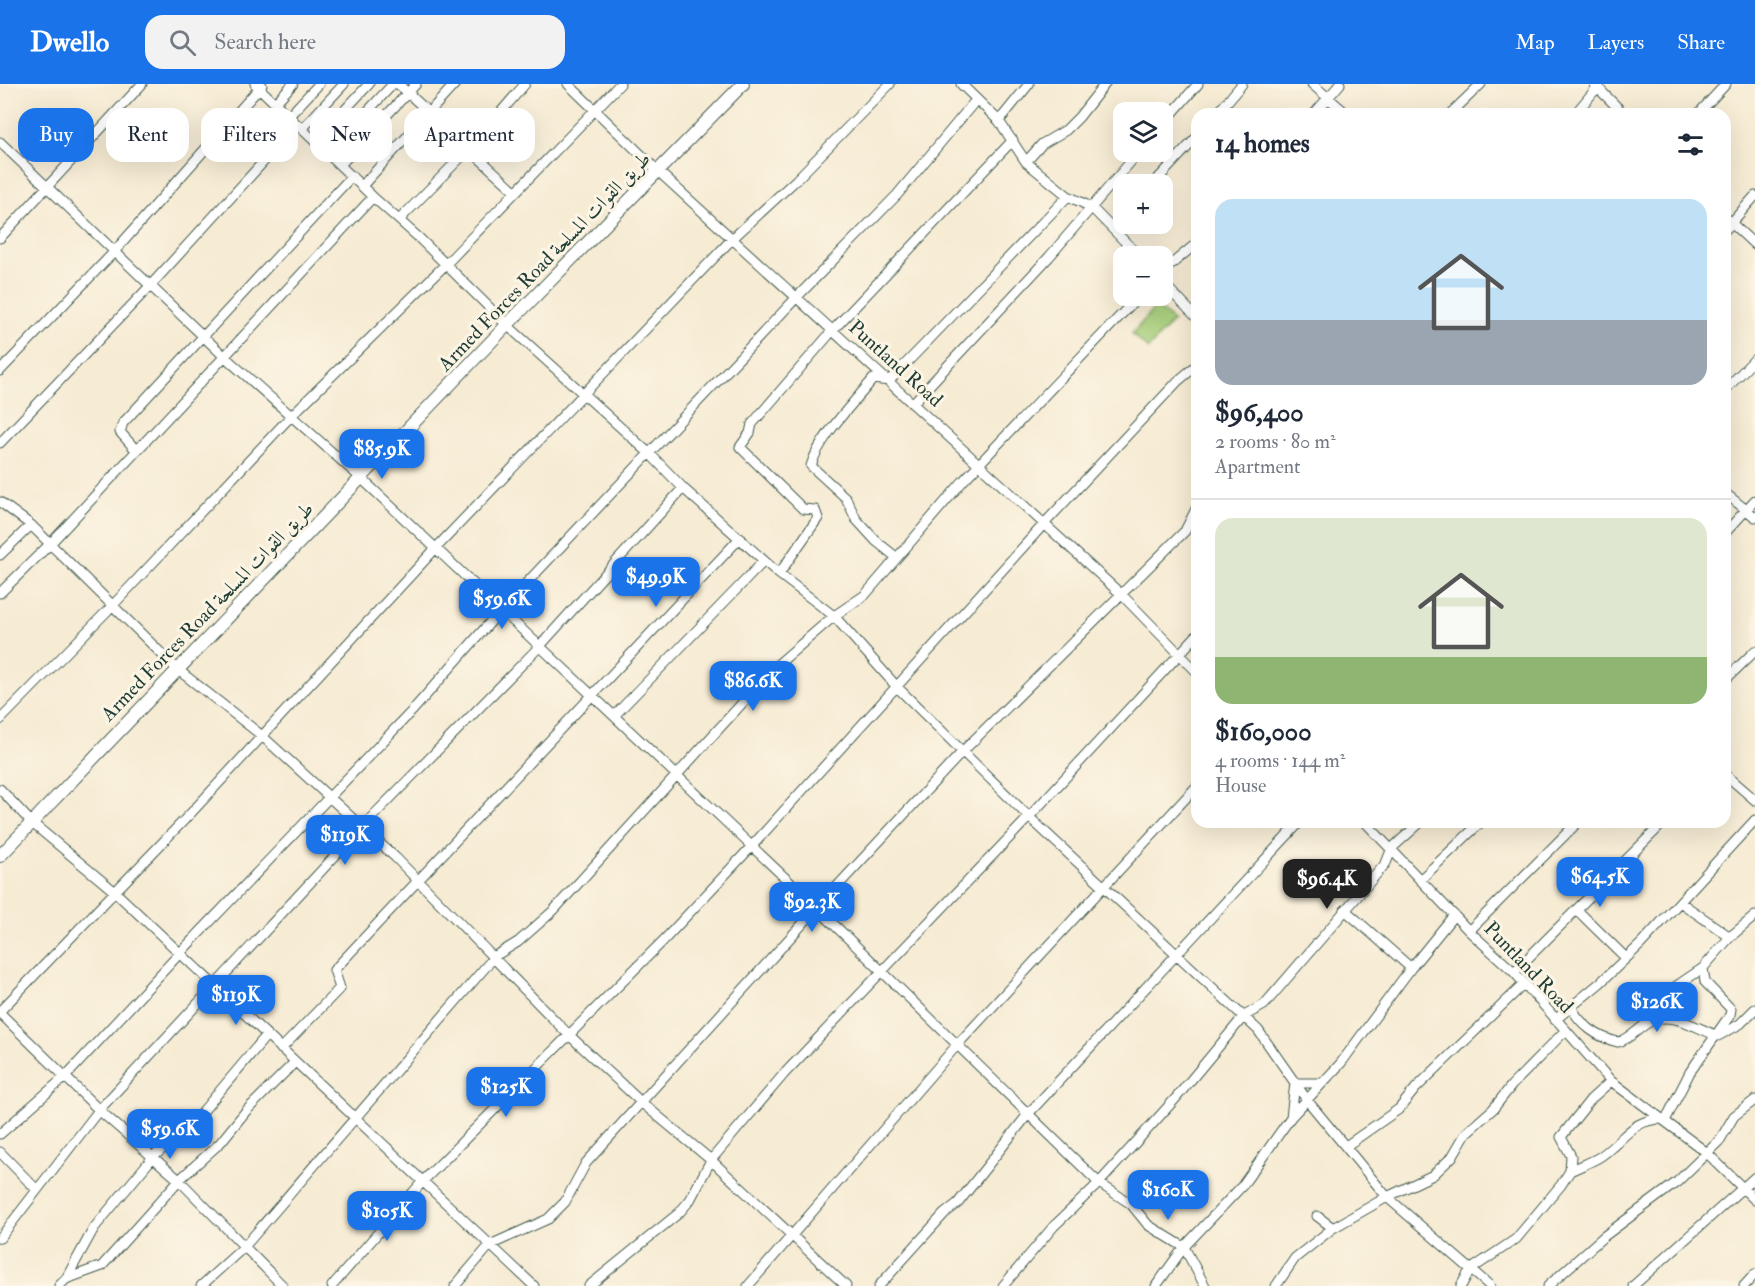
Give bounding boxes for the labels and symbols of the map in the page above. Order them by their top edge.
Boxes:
street label: Armed Forces Road طريق القوات المسلحة [432,146,656,377]
street label: Puntland Road [843,315,948,412]
pin: $85.9K [333,429,431,480]
street label: Armed Forces Road طريق القوات المسلحة [95,496,319,727]
pin: $49.9K [607,557,705,608]
pin: $59.6K [453,579,551,630]
pin: $86.6K [704,661,802,712]
pin: $119K [303,815,387,866]
pin: $64.5K [1551,857,1649,908]
pin: $96.4K [1278,859,1376,910]
pin: $92.3K [763,882,861,933]
street label: Puntland Road [1479,916,1579,1019]
pin: $119K [194,975,278,1026]
pin: $126K [1615,982,1699,1033]
pin: $125K [464,1067,548,1118]
pin: $59.6K [121,1109,219,1160]
pin: $160K [1126,1170,1210,1221]
pin: $105K [345,1191,429,1242]

